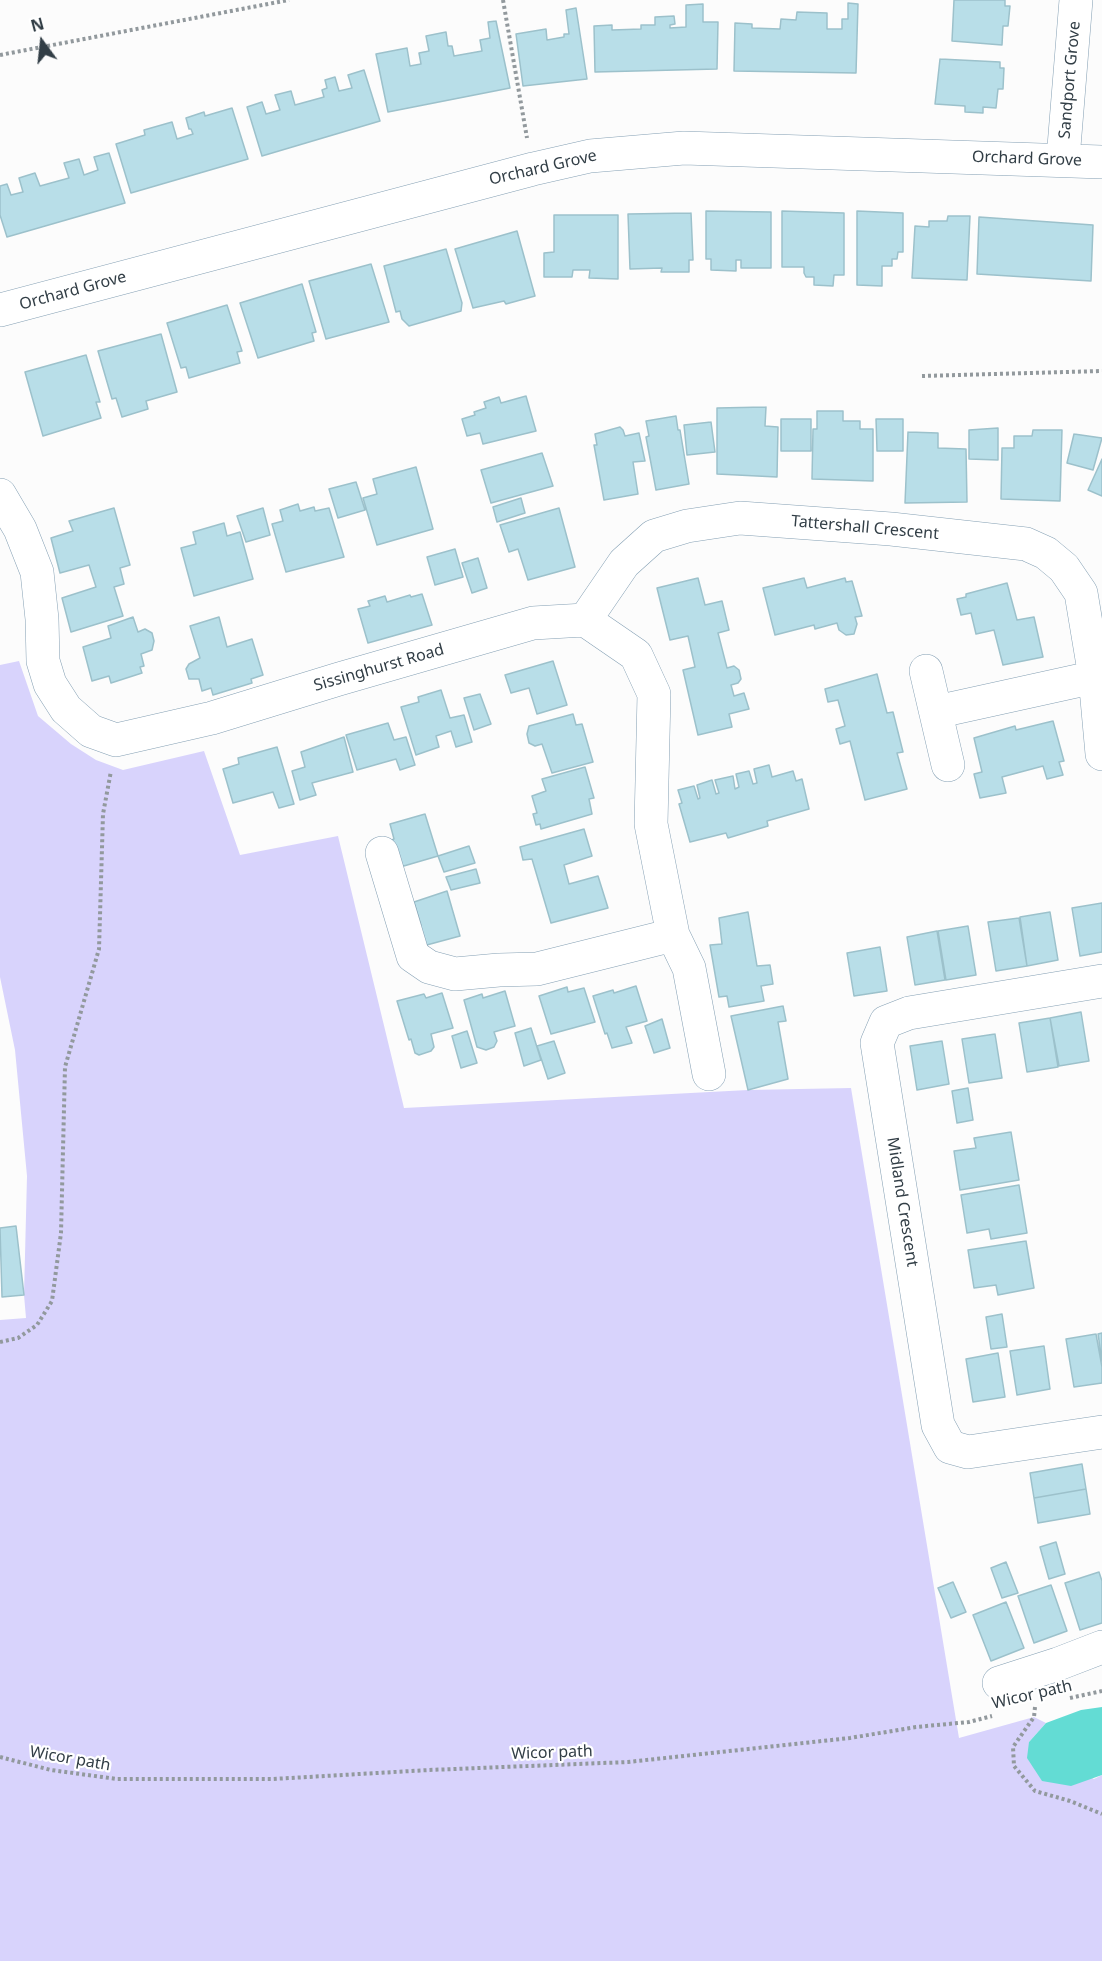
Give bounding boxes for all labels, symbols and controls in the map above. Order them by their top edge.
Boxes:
north arrow [12,12,72,72]
text: N [28,12,46,37]
street label: Sandport Grove [1055,20,1085,140]
street label: Orchard Grove [487,146,599,190]
street label: Orchard Grove [972,147,1082,171]
street label: Orchard Grove [17,267,129,315]
street label: Tattershall Crescent [790,512,940,544]
street label: Sissinghurst Road [312,640,446,696]
street label: Midland Crescent [882,1136,922,1268]
street label: Wicor path [990,1676,1074,1714]
street label: Wicor path [28,1742,112,1776]
street label: Wicor path [511,1742,593,1764]

